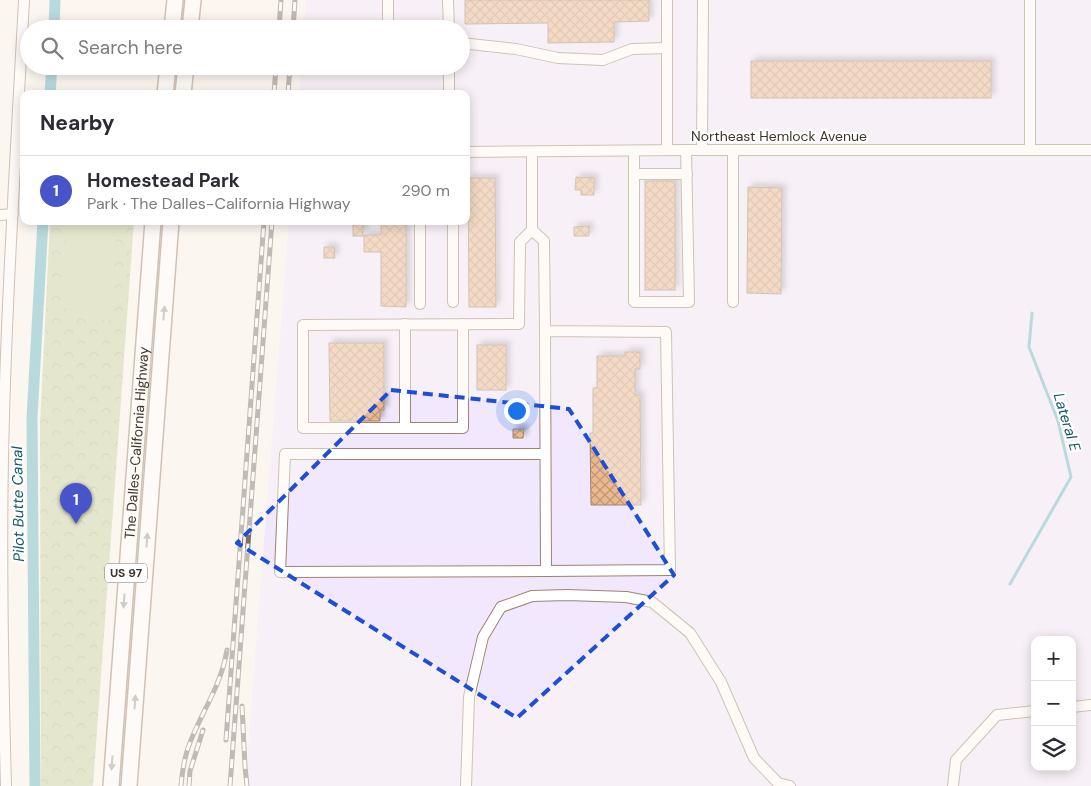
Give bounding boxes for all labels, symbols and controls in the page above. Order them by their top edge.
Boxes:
search box [20,20,470,75]
icon: search [38,34,66,62]
text: Search here [78,35,183,60]
text: Nearby [40,109,114,137]
street label: Northeast Hemlock Avenue [691,127,867,145]
text: Homestead Park [87,168,240,193]
text: 1 [53,180,59,201]
text: 290 m [401,180,450,201]
text: Park · The Dalles-California Highway [87,193,351,214]
one-way arrow [160,304,168,320]
street label: The Dalles-California Highway [120,346,153,540]
water label: Lateral E [1049,390,1086,454]
your location [504,398,530,424]
water label: Pilot Butte Canal [7,445,29,562]
pin: 1 [60,483,92,524]
one-way arrow [143,532,151,548]
road number: US 97 [105,564,147,582]
one-way arrow [120,593,128,609]
map controls [1031,636,1076,771]
button: + [1031,636,1076,681]
button: − [1031,681,1076,726]
one-way arrow [131,694,139,710]
button: layers [1031,726,1076,771]
one-way arrow [108,755,116,771]

